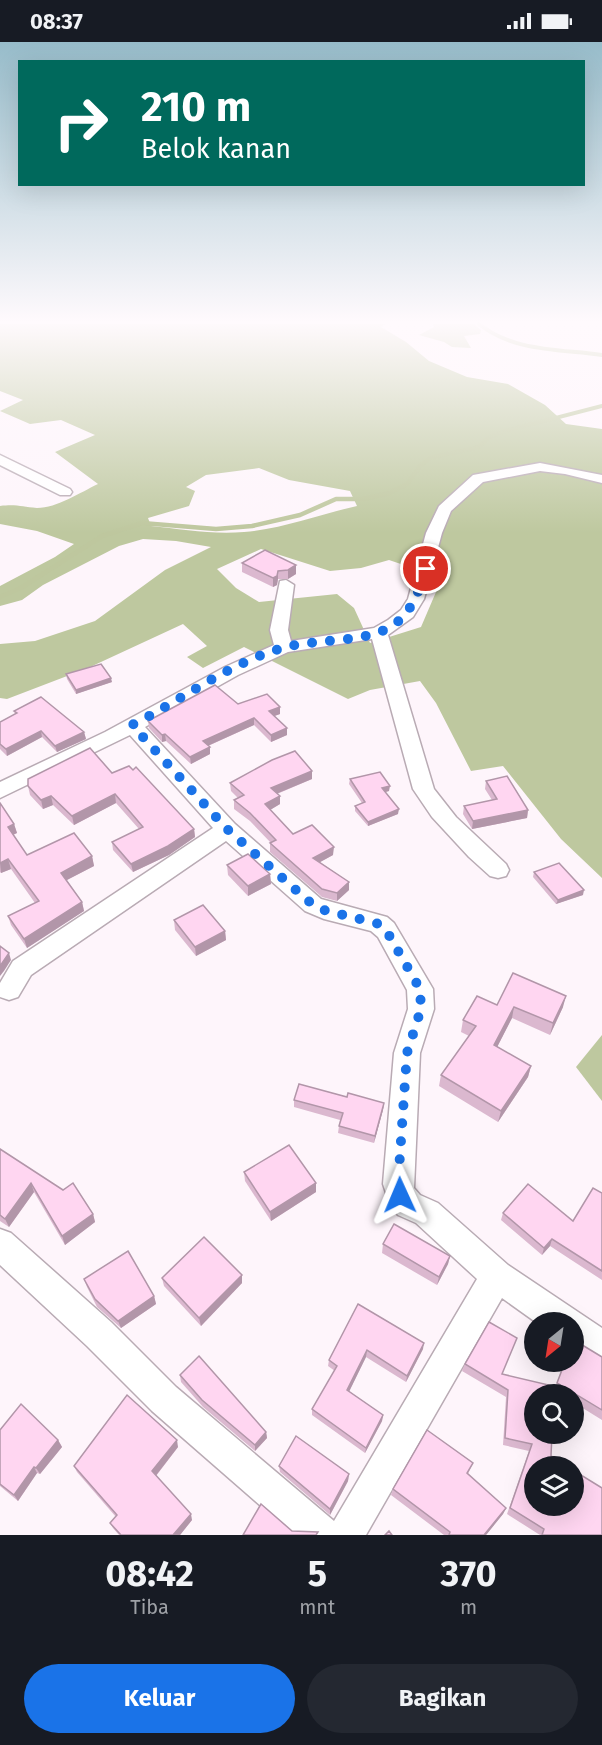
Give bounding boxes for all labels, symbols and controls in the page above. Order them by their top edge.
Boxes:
text: 08:37 [30,8,83,35]
text: 210 m [141,82,251,132]
icon: right [42,84,120,162]
text: Belok kanan [141,133,291,165]
pin [400,543,451,594]
icon: arrive [409,552,442,585]
position arrow [368,1163,432,1227]
north arrow [524,1312,584,1372]
map controls [524,1312,584,1516]
button: search [524,1384,584,1444]
button: layers [524,1456,584,1516]
text: 08:42 [105,1552,194,1596]
text: 5 [308,1552,327,1596]
text: 370 [441,1552,497,1596]
text: Tiba [130,1595,169,1619]
text: mnt [299,1595,335,1619]
text: m [460,1595,477,1619]
button: Keluar [24,1664,295,1733]
button: Bagikan [307,1664,578,1733]

